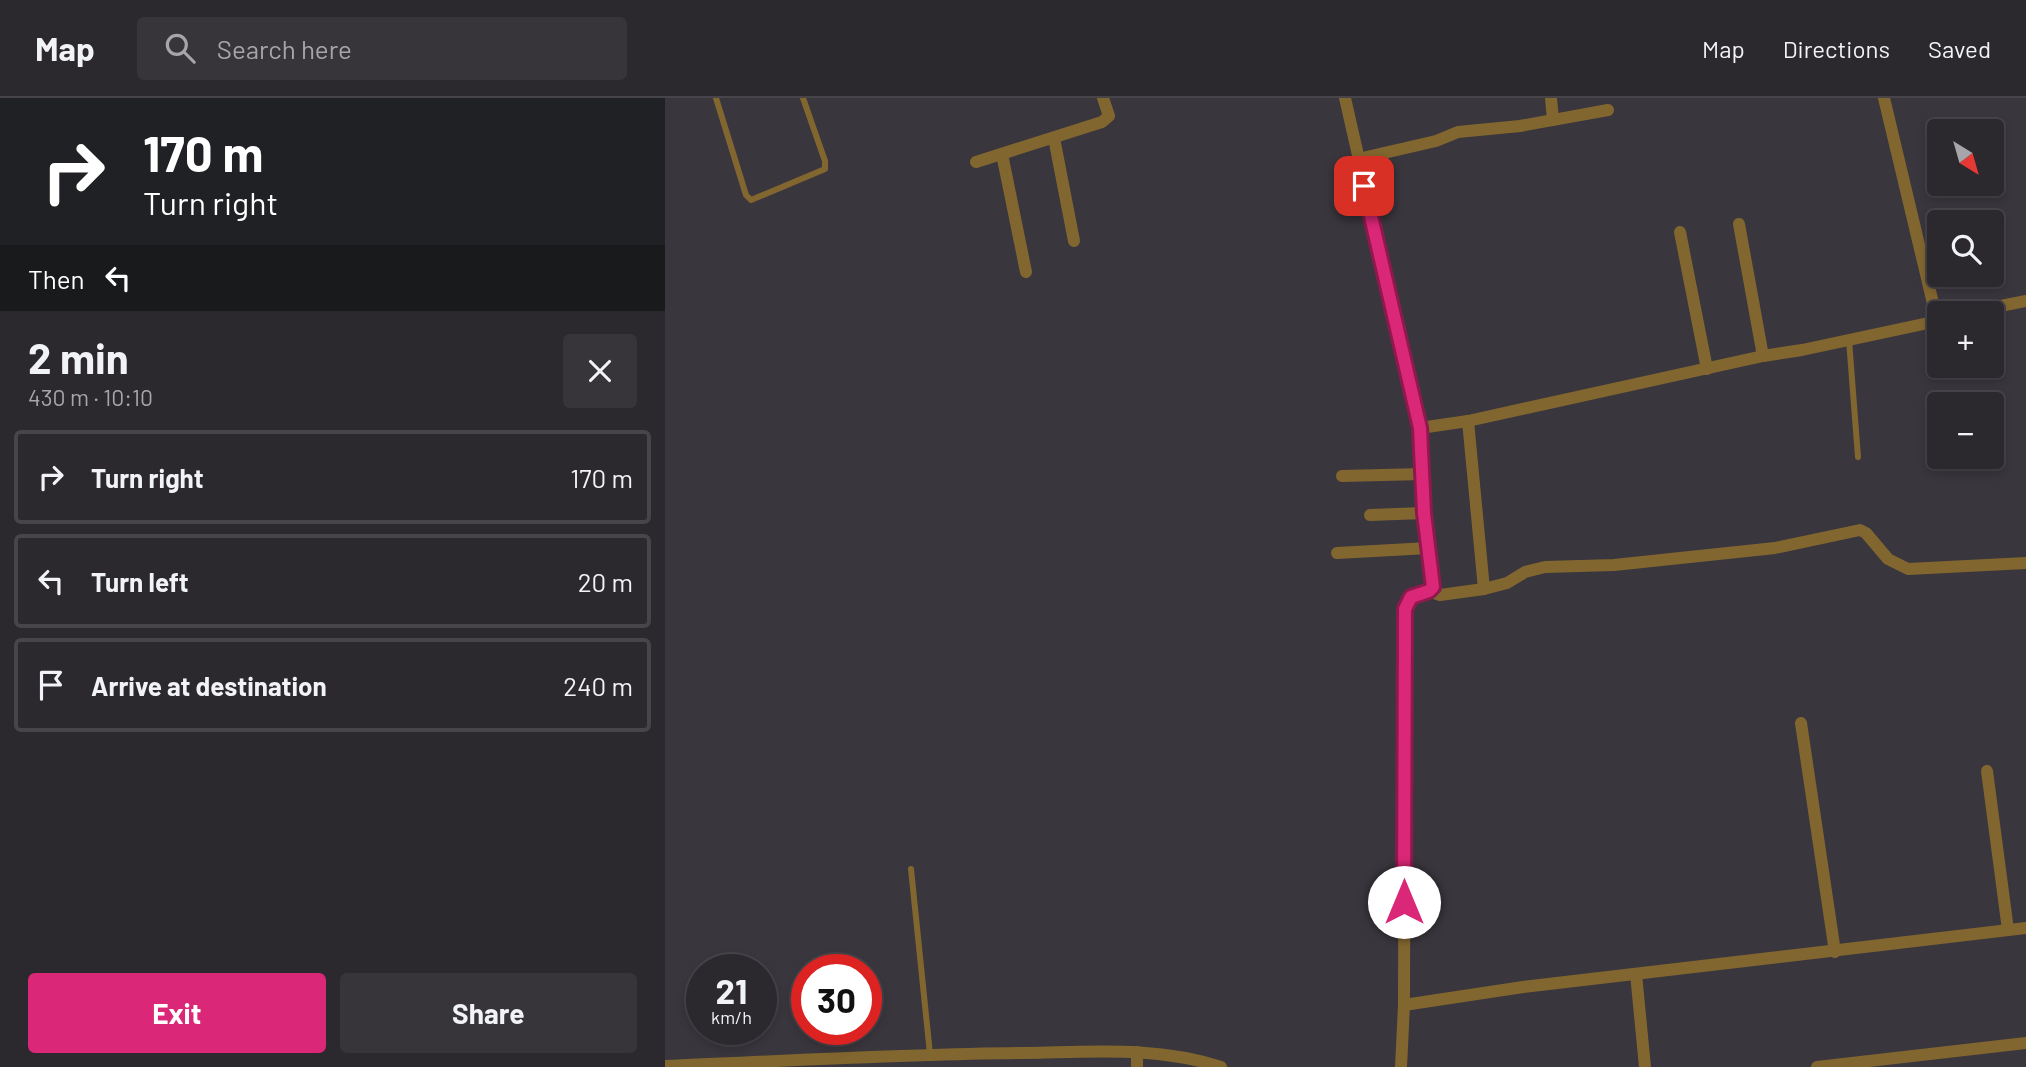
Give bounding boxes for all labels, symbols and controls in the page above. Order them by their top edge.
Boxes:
search box [137,17,627,80]
text: Map [35,28,95,68]
icon: search [161,29,199,67]
text: Search here [217,33,352,64]
text: Map [1702,34,1745,63]
text: Directions [1783,34,1890,63]
text: Saved [1928,34,1991,63]
north arrow [1927,119,2004,196]
map controls [1927,119,2004,469]
text: 170 m [143,123,263,182]
icon: right [28,126,119,217]
pin [1334,156,1394,216]
icon: arrive [1345,167,1383,205]
text: Turn right [143,183,278,221]
button: search [1927,210,2004,287]
icon: left [99,259,137,297]
text: Then [28,263,85,294]
button: + [1927,301,2004,378]
text: 2 min [28,332,129,382]
button: close [563,334,637,408]
text: 430 m · 10:10 [28,383,153,411]
button: − [1927,392,2004,469]
icon: right [32,458,70,496]
text: Turn right [91,462,204,493]
text: 170 m [570,462,633,493]
icon: left [32,562,70,600]
text: Turn left [91,566,189,597]
text: 20 m [578,566,633,597]
icon: arrive [32,666,70,704]
text: Arrive at destination [91,670,327,701]
text: 240 m [563,670,633,701]
position arrow [1367,865,1441,939]
speed limit sign: 30 [791,954,882,1045]
text: 21 [716,969,747,1011]
button: Exit [28,973,326,1053]
button: Share [340,973,637,1053]
text: km/h [711,1006,752,1028]

